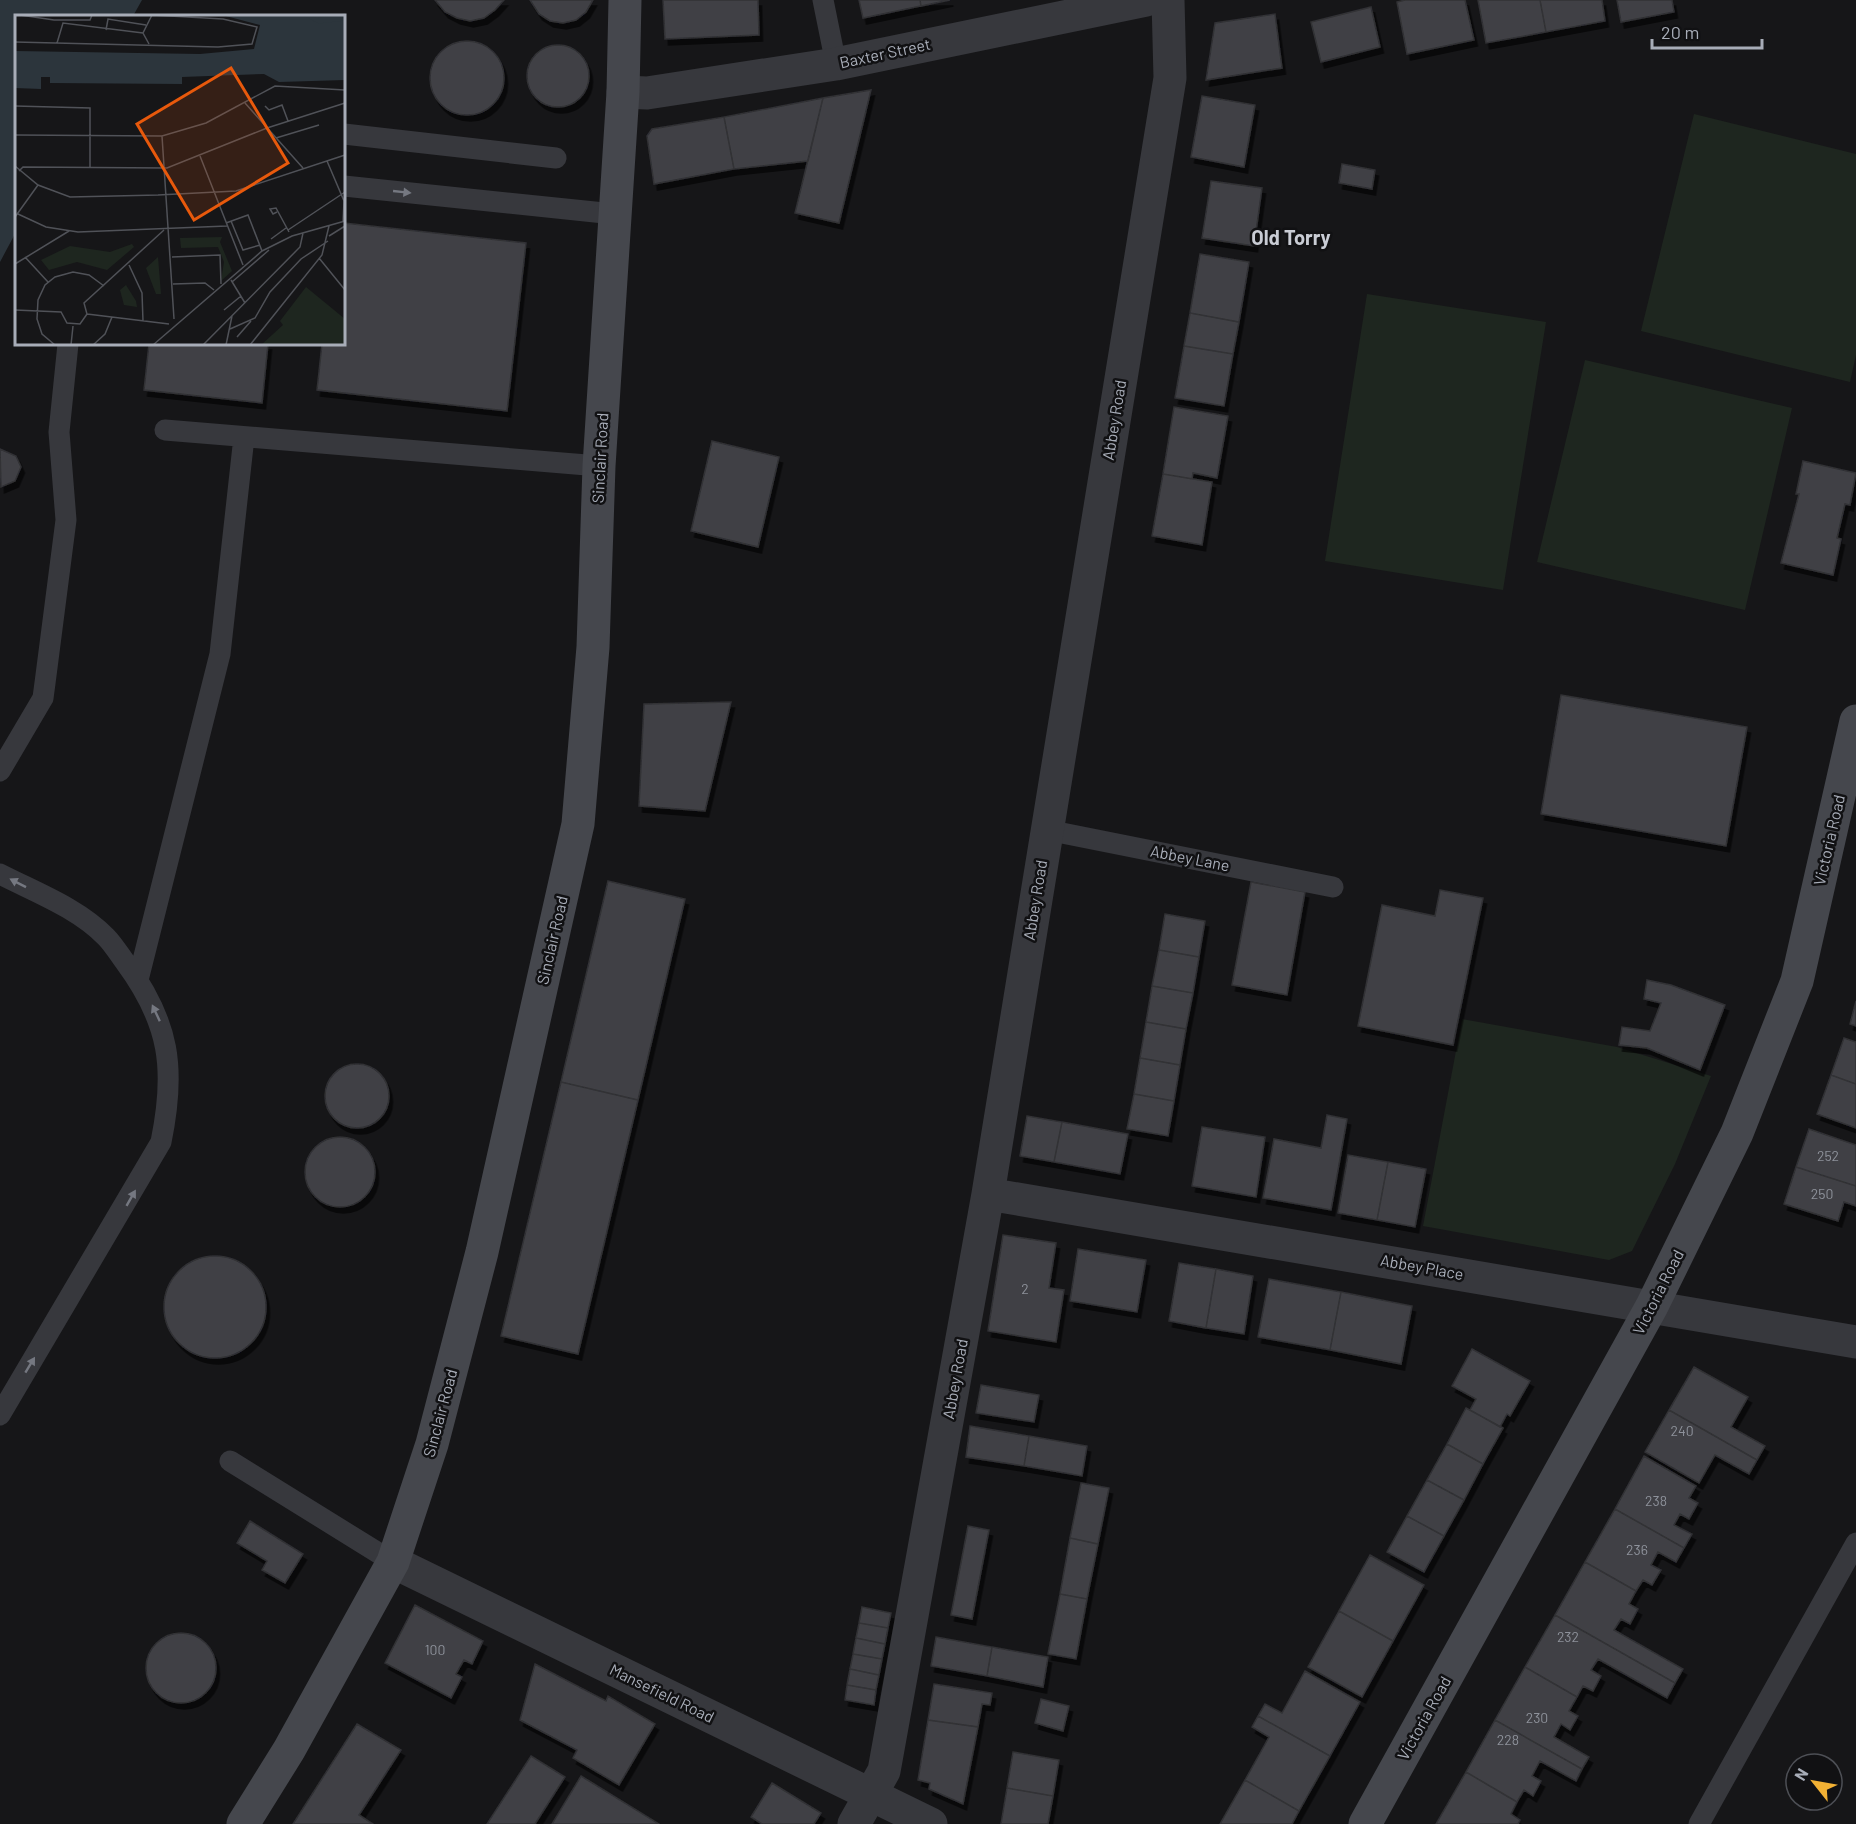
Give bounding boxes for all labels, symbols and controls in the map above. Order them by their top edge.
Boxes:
scale bar [1652,12,1762,50]
inset map [15,15,345,345]
text: 20 m [1661,21,1699,43]
street label: Baxter Street [838,34,932,71]
one-way arrow [392,187,411,197]
district label: Old Torry [1251,225,1331,249]
street label: Abbey Road [1098,378,1129,462]
street label: Sinclair Road [588,412,611,504]
street label: Victoria Road [1809,793,1848,887]
street label: Abbey Lane [1149,841,1231,874]
street label: Abbey Road [1019,858,1050,942]
one-way arrow [9,879,26,888]
street label: Sinclair Road [532,894,571,986]
one-way arrow [151,1004,161,1022]
house number: 252 [1817,1147,1839,1164]
house number: 250 [1811,1185,1833,1202]
one-way arrow [126,1189,136,1206]
street label: Victoria Road [1628,1246,1687,1337]
street label: Abbey Place [1379,1250,1465,1283]
house number: 2 [1021,1280,1029,1297]
street label: Abbey Road [938,1337,971,1421]
one-way arrow [25,1356,36,1373]
street label: Sinclair Road [419,1367,460,1459]
house number: 240 [1670,1422,1694,1439]
house number: 238 [1645,1492,1667,1509]
house number: 236 [1626,1541,1648,1558]
house number: 232 [1557,1628,1579,1645]
house number: 100 [425,1641,445,1658]
street label: Mansefield Road [607,1659,718,1726]
street label: Victoria Road [1393,1673,1454,1763]
house number: 230 [1526,1709,1548,1726]
house number: 228 [1497,1731,1519,1748]
north arrow [1784,1752,1844,1812]
text: N [1790,1765,1812,1783]

